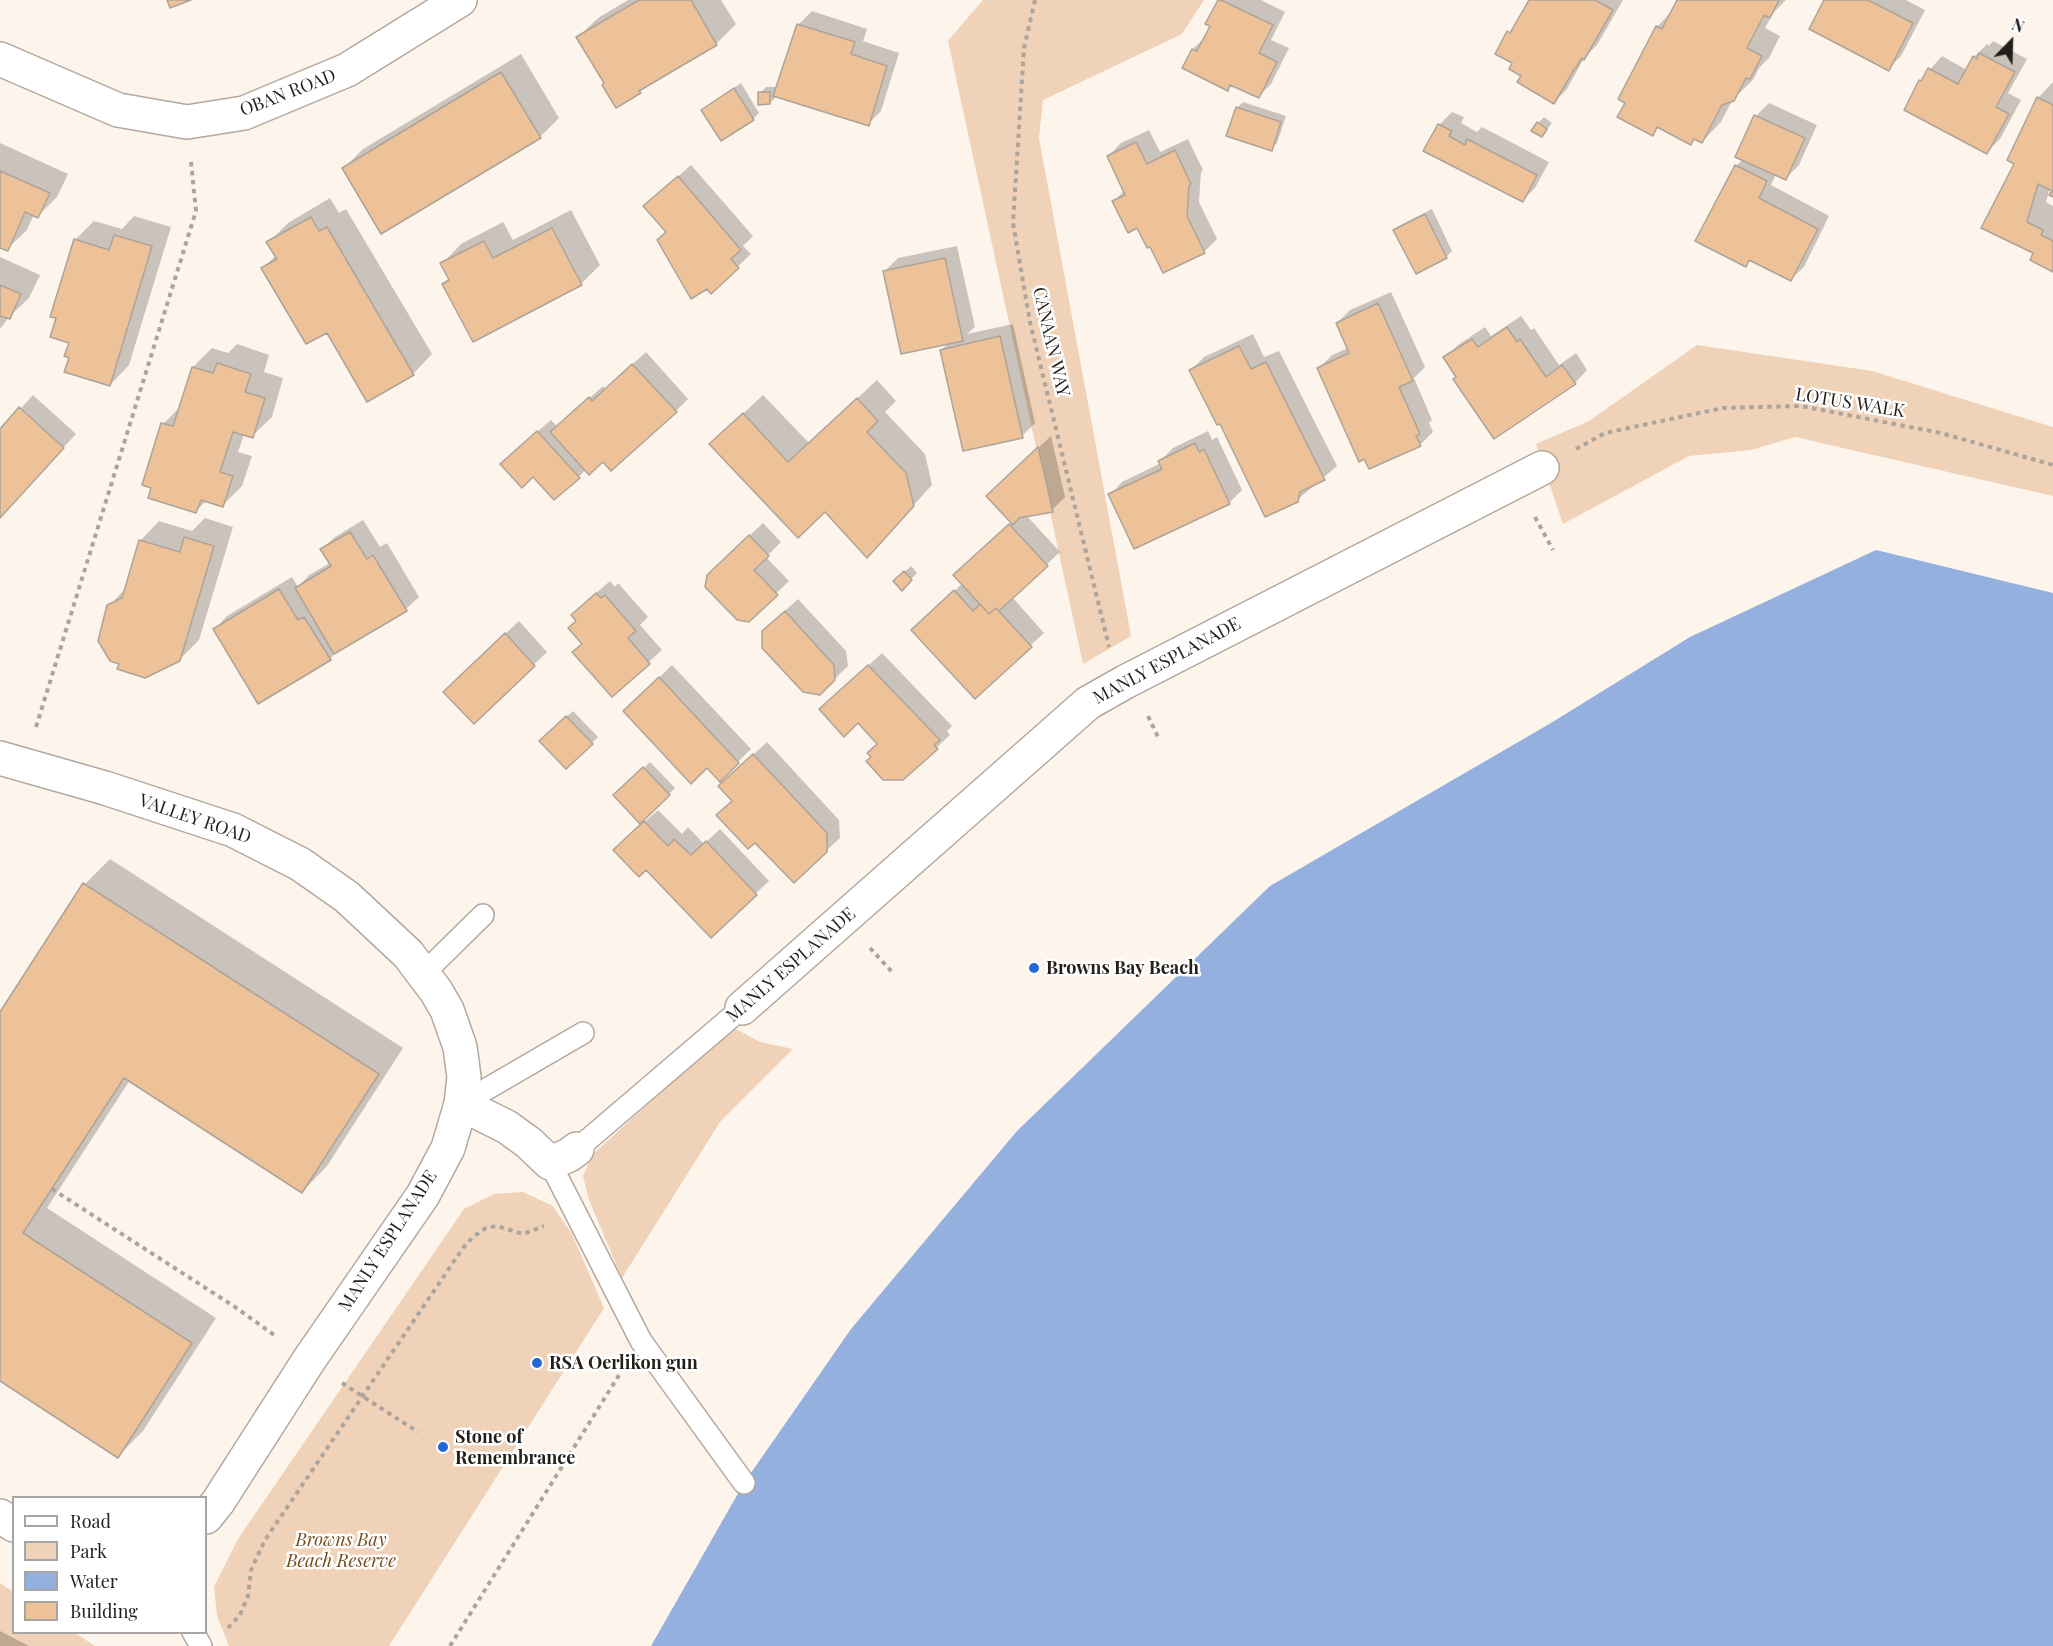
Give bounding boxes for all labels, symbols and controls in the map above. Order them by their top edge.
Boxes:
north arrow [1981,12,2041,72]
text: N [2009,13,2028,37]
street label: OBAN ROAD [237,65,339,121]
street label: CANAAN WAY [1028,285,1074,399]
street label: LOTUS WALK [1794,384,1906,422]
street label: MANLY ESPLANADE [1090,613,1244,709]
street label: VALLEY ROAD [136,790,254,848]
street label: MANLY ESPLANADE [722,903,860,1027]
place label: Browns Bay Beach [1046,957,1199,979]
marker: Browns Bay Beach [1027,961,1041,975]
street label: MANLY ESPLANADE [334,1166,442,1316]
place label: RSA Oerlikon gun [549,1352,698,1374]
marker: RSA Oerlikon gun [530,1356,544,1370]
place label: Stone of Remembrance [455,1426,575,1468]
marker: Stone of Remembrance [436,1440,450,1454]
legend [12,1496,207,1634]
text: Road [70,1509,111,1533]
park label: Browns Bay Beach Reserve [286,1529,396,1572]
text: Park [70,1539,107,1563]
text: Water [70,1569,118,1593]
text: Building [70,1599,138,1623]

